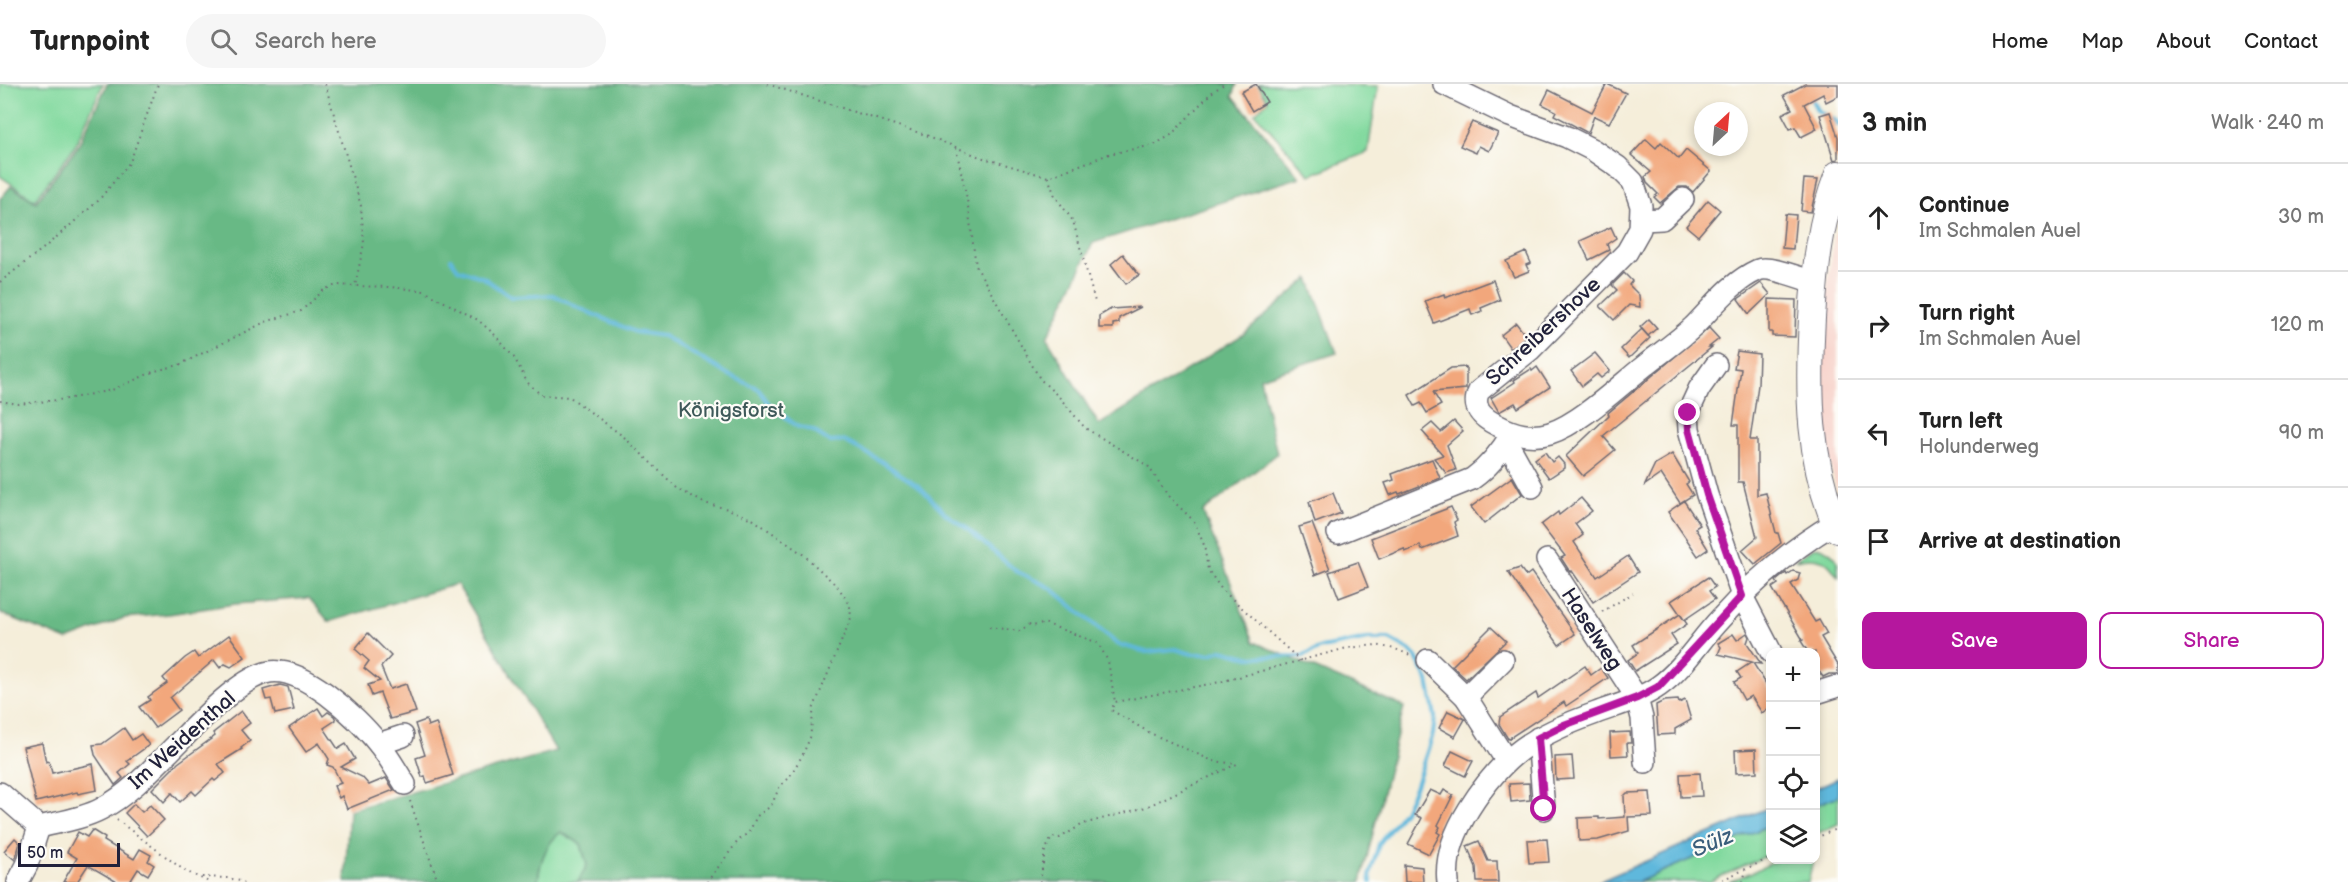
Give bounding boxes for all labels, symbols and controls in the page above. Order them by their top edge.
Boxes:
search box [186,14,606,68]
text: Turnpoint [30,25,150,58]
icon: search [207,25,240,58]
text: Search here [255,28,377,55]
text: Home [1991,29,2048,54]
text: Map [2081,29,2123,54]
text: About [2156,29,2211,54]
text: Contact [2244,29,2318,54]
north arrow [1694,102,1748,156]
text: 3 min [1862,108,1927,139]
text: Walk · 240 m [2211,111,2324,135]
text: Continue [1919,192,2009,219]
icon: ahead [1862,201,1895,234]
text: 30 m [2278,205,2324,229]
text: Im Schmalen Auel [1919,219,2081,243]
street label: Schreibershove [1481,272,1606,391]
text: Turn right [1919,300,2015,327]
icon: right [1862,309,1895,342]
text: 120 m [2271,313,2324,337]
text: Im Schmalen Auel [1919,327,2081,351]
park label: Königsforst [678,398,785,423]
route end [1674,399,1700,425]
text: Turn left [1919,408,2003,435]
icon: left [1862,417,1895,450]
text: 90 m [2279,421,2324,445]
text: Holunderweg [1919,435,2039,459]
icon: arrive [1862,525,1895,558]
text: Arrive at destination [1919,528,2121,555]
street label: Haselweg [1556,583,1627,675]
button: Save [1862,612,2087,669]
button: Share [2099,612,2324,669]
map controls [1766,648,1820,864]
button: + [1766,648,1820,702]
street label: Im Weidenthal [124,686,241,795]
button: − [1766,702,1820,756]
button: locate [1766,756,1820,810]
route start [1530,795,1556,821]
button: layers [1766,810,1820,864]
water label: Sülz [1688,823,1738,864]
scale bar [18,840,120,868]
text: 50 m [27,844,63,863]

